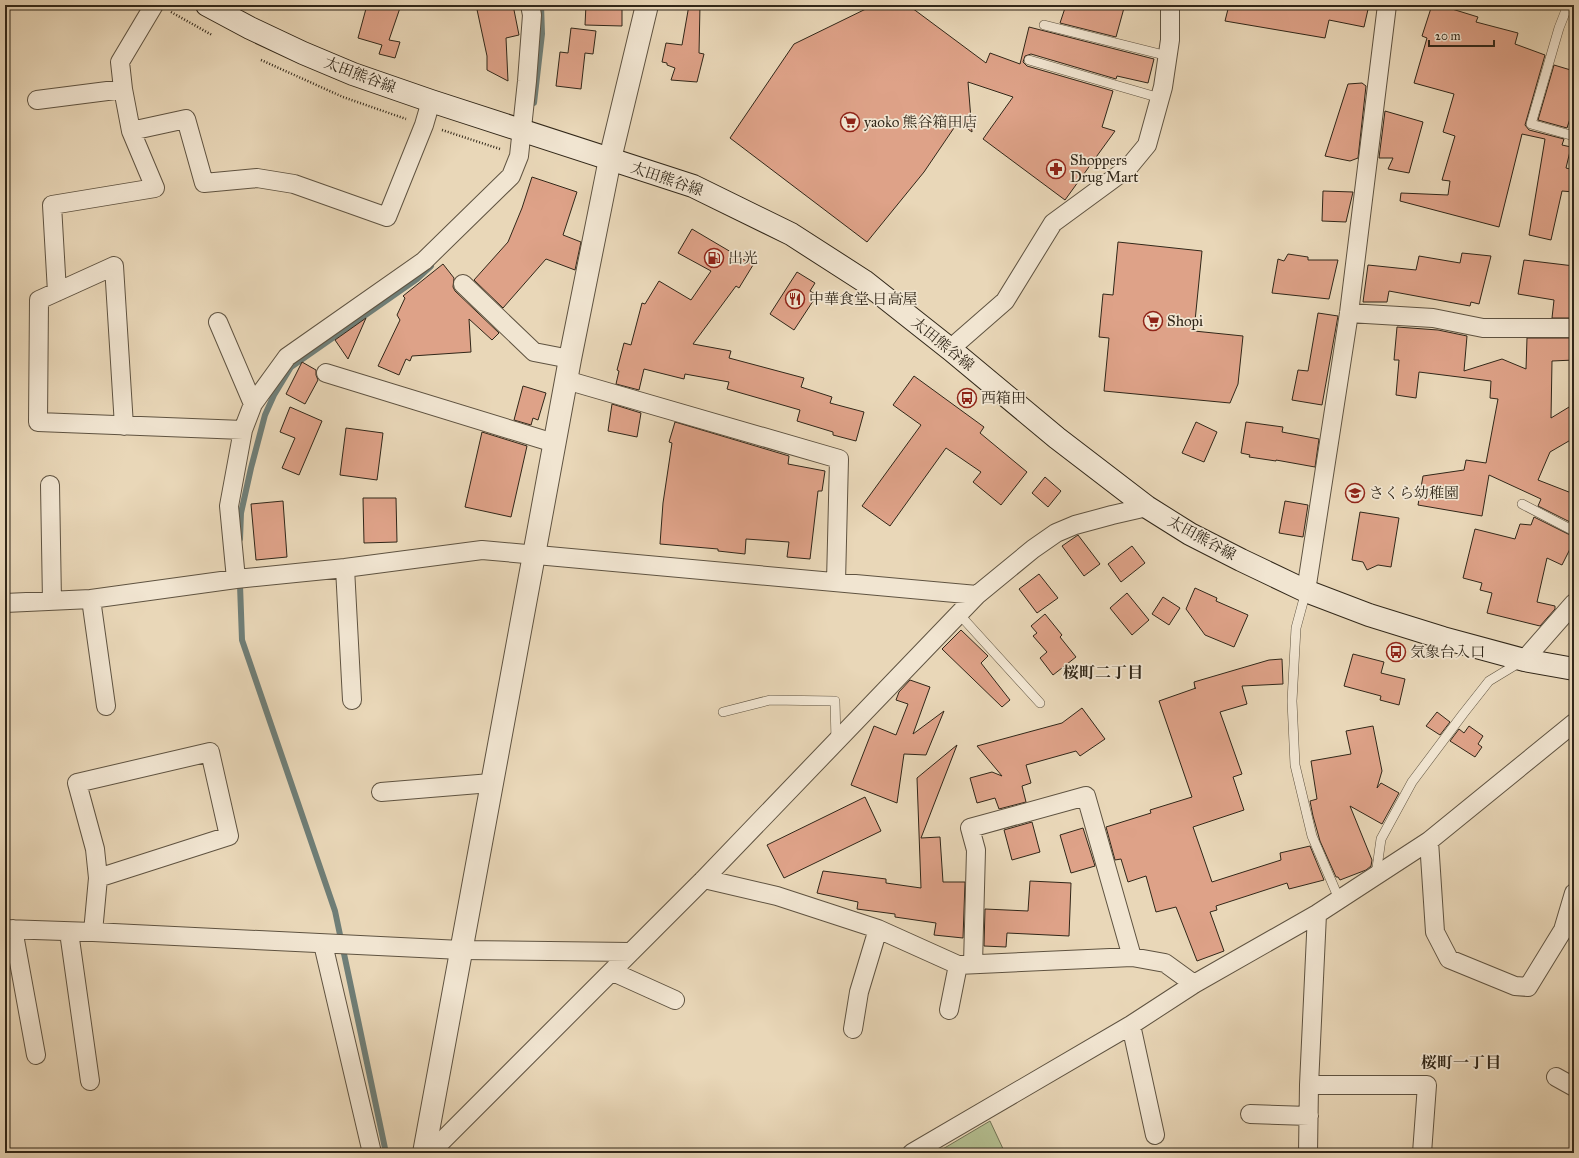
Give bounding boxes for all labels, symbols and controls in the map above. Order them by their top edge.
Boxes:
scale bar [1429,22,1494,48]
text: 20 m [1435,29,1461,43]
street label: 太田熊谷線 [322,53,398,97]
supermarket icon: yaoko 熊谷箱田店 [839,111,861,133]
place label: yaoko 熊谷箱田店 [864,113,978,131]
place label: Shoppers Drug Mart [1070,151,1139,186]
street label: 太田熊谷線 [629,158,705,200]
pharmacy icon: Shoppers Drug Mart [1045,158,1067,180]
fuel station icon: 出光 [703,247,725,269]
place label: 出光 [728,249,758,267]
restaurant icon: 中華食堂 日高屋 [784,288,806,310]
place label: 中華食堂 日高屋 [809,290,917,308]
supermarket icon: Shopi [1142,310,1164,332]
place label: Shopi [1167,312,1203,330]
street label: 太田熊谷線 [908,313,978,375]
bus stop icon: 西箱田 [956,387,978,409]
place label: 西箱田 [981,389,1026,407]
school or university icon: さくら幼稚園 [1344,482,1366,504]
place label: さくら幼稚園 [1369,484,1459,502]
street label: 太田熊谷線 [1165,512,1239,564]
bus stop icon: 気象台入口 [1385,641,1407,663]
place label: 気象台入口 [1410,643,1485,661]
district label: 桜町二丁目 [1063,663,1143,682]
district label: 桜町一丁目 [1421,1053,1501,1072]

